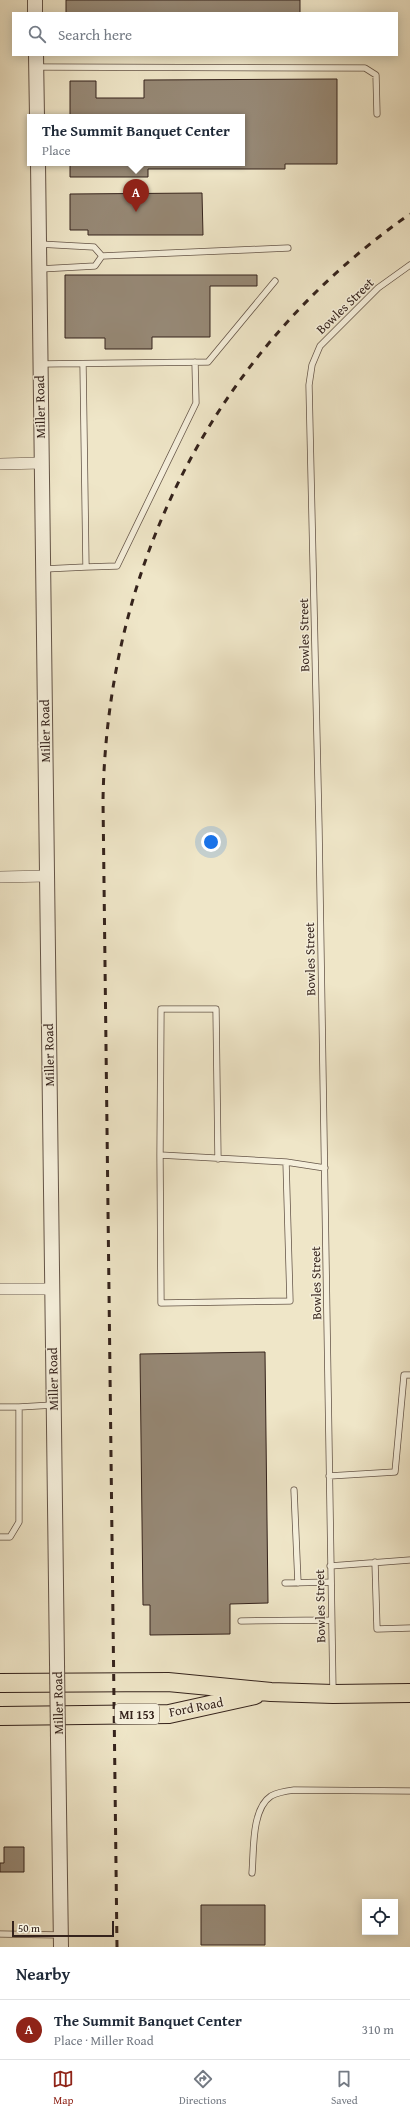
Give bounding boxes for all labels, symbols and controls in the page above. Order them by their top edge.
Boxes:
search box [12,12,398,56]
icon: search [26,23,48,45]
text: Search here [58,24,132,45]
popup [27,114,245,166]
text: The Summit Banquet Center [42,120,230,141]
text: Place [42,141,71,160]
pin: A [123,179,149,212]
street label: Bowles Street [312,273,378,338]
street label: Miller Road [30,375,50,439]
street label: Bowles Street [294,598,314,672]
street label: Miller Road [35,699,55,763]
your location [201,832,221,852]
street label: Bowles Street [300,922,320,996]
street label: Miller Road [39,1023,59,1087]
street label: Bowles Street [306,1246,326,1320]
street label: Miller Road [43,1347,63,1411]
street label: Bowles Street [310,1569,330,1643]
street label: Miller Road [48,1671,68,1735]
street label: Ford Road [167,1692,225,1722]
road number: MI 153 [115,1704,159,1724]
map controls [362,1899,398,1935]
button: locate [362,1899,398,1935]
scale bar [12,1919,114,1938]
text: 50 m [18,1920,40,1936]
text: Nearby [16,1961,70,1986]
text: The Summit Banquet Center [54,2010,242,2031]
text: A [25,2020,33,2039]
text: 310 m [362,2020,394,2039]
text: Place · Miller Road [54,2031,154,2050]
tab: Map [52,2068,74,2108]
tab: Directions [179,2068,226,2108]
tab: Saved [331,2068,358,2108]

